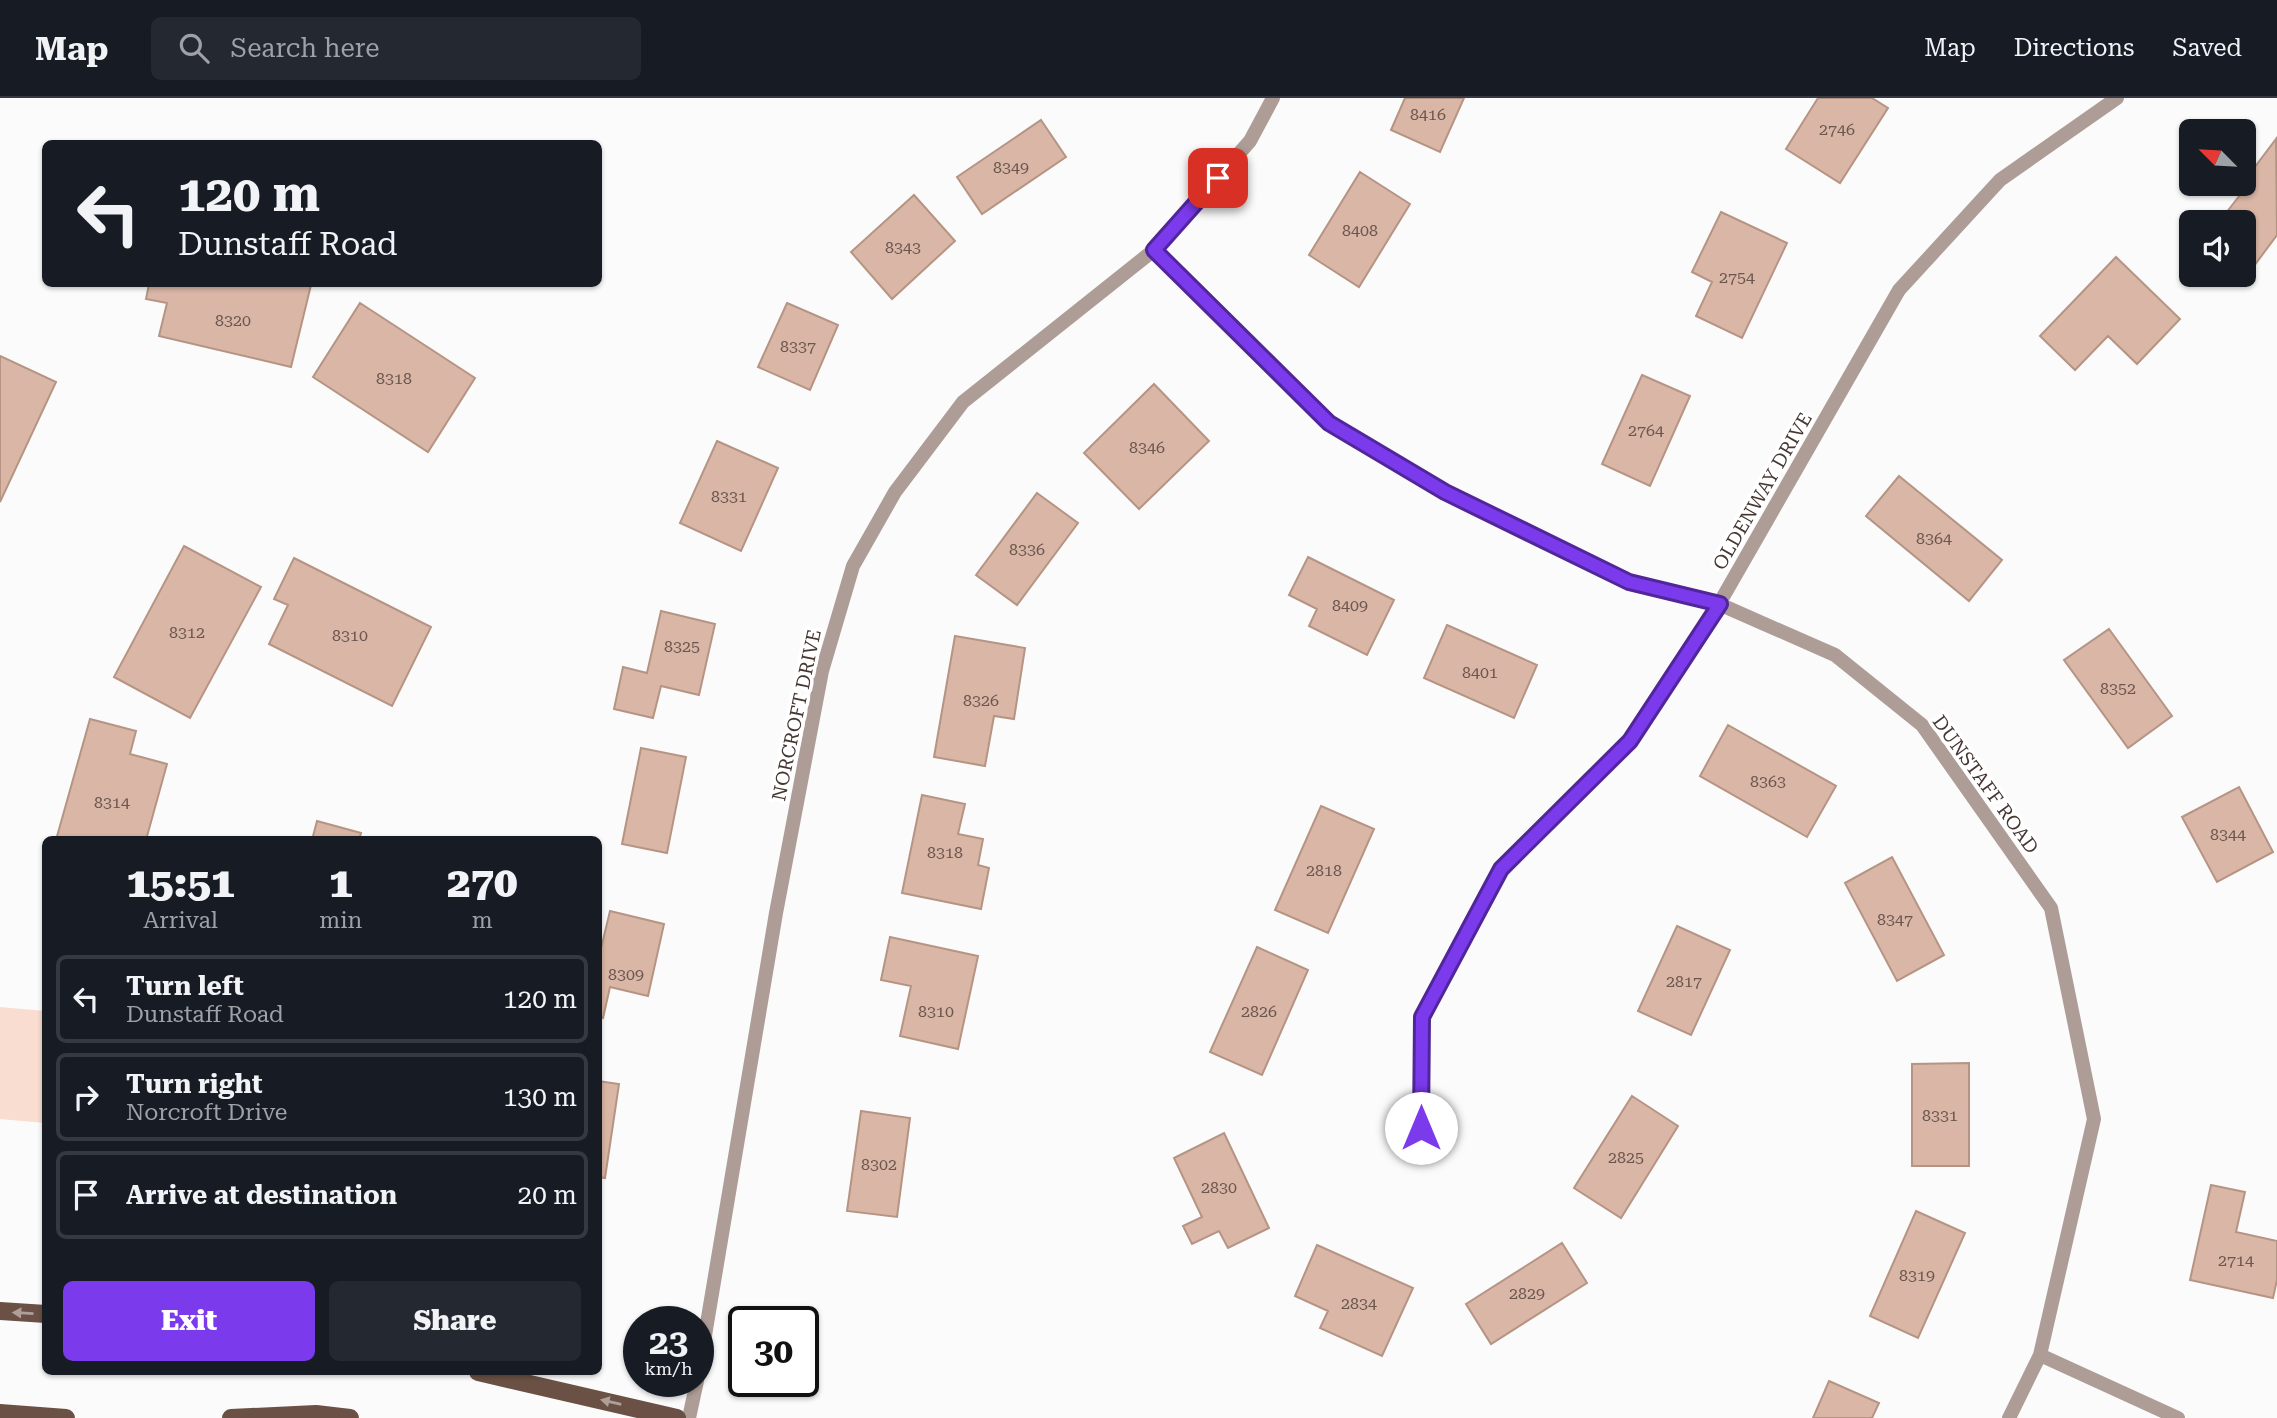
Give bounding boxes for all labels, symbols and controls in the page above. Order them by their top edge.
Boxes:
search box [151,17,641,80]
text: Map [35,29,109,68]
icon: search [175,29,213,67]
text: Search here [231,33,380,63]
text: Map [1924,34,1976,62]
text: Directions [2014,34,2134,62]
text: Saved [2172,34,2242,62]
house number: 8416 [1410,105,1446,124]
north arrow [2179,119,2256,196]
map controls [2179,119,2256,287]
house number: 2746 [1819,120,1855,139]
pin [1188,148,1248,208]
house number: 8349 [993,158,1029,177]
icon: arrive [1199,159,1237,197]
text: 120 m [178,166,320,223]
icon: left [63,168,154,259]
button: sound [2179,210,2256,287]
house number: 8408 [1342,221,1378,240]
text: Dunstaff Road [178,225,398,263]
house number: 8343 [885,238,921,257]
house number: 2754 [1719,268,1755,287]
house number: 8320 [215,311,251,330]
house number: 8337 [780,337,816,356]
house number: 8318 [376,369,412,388]
street label: OLDENWAY DRIVE [1708,408,1817,574]
house number: 2764 [1628,421,1664,440]
house number: 8346 [1129,438,1165,457]
house number: 8331 [711,487,747,506]
house number: 8364 [1916,529,1952,548]
house number: 8336 [1009,540,1045,559]
house number: 8409 [1332,596,1368,615]
house number: 8312 [169,623,205,642]
house number: 8310 [332,626,368,645]
street label: NORCROFT DRIVE [767,627,826,803]
house number: 8325 [664,637,700,656]
house number: 8401 [1462,663,1498,682]
house number: 8352 [2100,679,2136,698]
house number: 8326 [963,691,999,710]
street label: DUNSTAFF ROAD [1928,711,2044,858]
house number: 8363 [1750,772,1786,791]
house number: 8314 [94,793,130,812]
house number: 8344 [2210,825,2246,844]
house number: 8318 [927,843,963,862]
text: 15:51 [127,858,235,907]
text: 1 [329,858,353,907]
text: 270 [447,858,517,907]
house number: 2818 [1306,861,1342,880]
text: Arrival [143,907,218,934]
text: min [319,907,362,934]
text: m [472,907,493,934]
house number: 8347 [1877,910,1913,929]
house number: 8309 [608,965,644,984]
text: Turn left [126,971,244,1001]
house number: 2817 [1666,972,1702,991]
icon: left [67,980,105,1018]
text: 120 m [503,984,577,1014]
text: Dunstaff Road [126,1001,284,1028]
house number: 8310 [918,1002,954,1021]
house number: 2826 [1241,1002,1277,1021]
text: Turn right [126,1069,262,1099]
icon: right [67,1078,105,1116]
text: 130 m [503,1082,577,1112]
position arrow [1384,1091,1458,1165]
text: Norcroft Drive [126,1099,287,1126]
house number: 8331 [1922,1106,1958,1125]
house number: 2825 [1608,1148,1644,1167]
house number: 8302 [861,1155,897,1174]
icon: arrive [67,1176,105,1214]
house number: 2830 [1201,1178,1237,1197]
text: Arrive at destination [126,1180,397,1210]
text: 20 m [518,1180,577,1210]
house number: 2714 [2218,1251,2254,1270]
house number: 8319 [1899,1266,1935,1285]
button: Exit [63,1281,315,1361]
button: Share [329,1281,581,1361]
house number: 2829 [1509,1284,1545,1303]
house number: 2834 [1341,1294,1377,1313]
speed limit sign: 30 [728,1306,819,1397]
one-way arrow [12,1307,34,1318]
text: 23 [649,1322,688,1363]
text: km/h [644,1358,693,1379]
one-way arrow [600,1396,622,1407]

